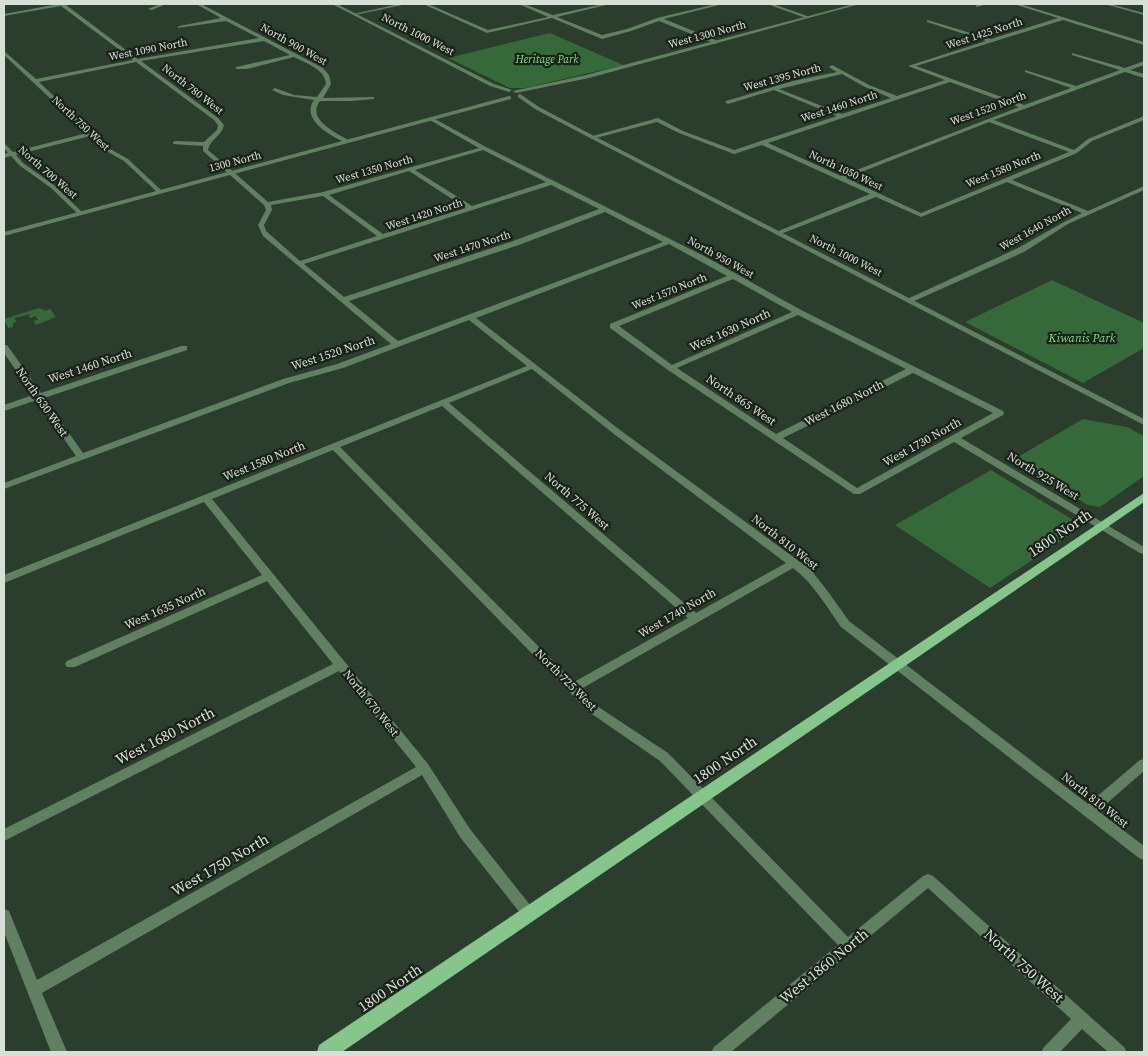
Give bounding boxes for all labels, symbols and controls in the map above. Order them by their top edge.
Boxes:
street label: North 1000 West [379,10,457,59]
street label: West 1425 North [944,14,1025,53]
street label: West 1300 North [667,17,748,52]
street label: North 900 West [258,20,330,69]
street label: West 1090 North [107,34,189,64]
park label: Heritage Park [515,52,579,67]
street label: West 1395 North [742,60,823,95]
street label: North 780 West [159,61,227,118]
street label: West 1460 North [799,87,880,126]
street label: West 1520 North [948,88,1029,129]
street label: North 750 West [48,93,113,154]
street label: North 700 West [15,142,81,203]
street label: 1300 North [207,147,263,176]
street label: North 1050 West [807,147,885,194]
street label: West 1580 North [963,147,1043,191]
street label: West 1350 North [334,151,415,188]
street label: West 1420 North [384,195,465,234]
street label: West 1640 North [997,202,1074,254]
street label: West 1470 North [432,227,513,266]
street label: North 1000 West [807,231,885,280]
street label: North 950 West [685,233,757,282]
street label: West 1570 North [629,269,709,313]
street label: West 1630 North [687,305,773,355]
park label: Kiwanis Park [1048,330,1116,346]
street label: West 1520 North [289,332,377,374]
street label: West 1460 North [46,345,134,387]
street label: North 630 West [12,364,72,440]
street label: North 865 West [703,371,779,429]
street label: West 1680 North [802,376,886,430]
street label: West 1730 North [880,414,964,470]
street label: West 1580 North [221,437,307,485]
street label: North 925 West [1004,448,1082,504]
street label: North 775 West [541,468,613,534]
street label: 1800 North [1024,503,1096,562]
street label: North 810 West [748,511,822,573]
street label: West 1635 North [122,583,208,633]
street label: West 1740 North [635,584,719,642]
street label: North 725 West [532,646,600,714]
street label: North 670 West [339,667,403,740]
street label: West 1680 North [111,701,218,770]
street label: 1800 North [689,730,761,789]
street label: North 810 West [1058,769,1132,831]
street label: West 1750 North [167,828,272,901]
street label: West 1860 North [775,923,873,1008]
street label: North 750 West [980,924,1069,1007]
street label: 1800 North [354,958,426,1017]

